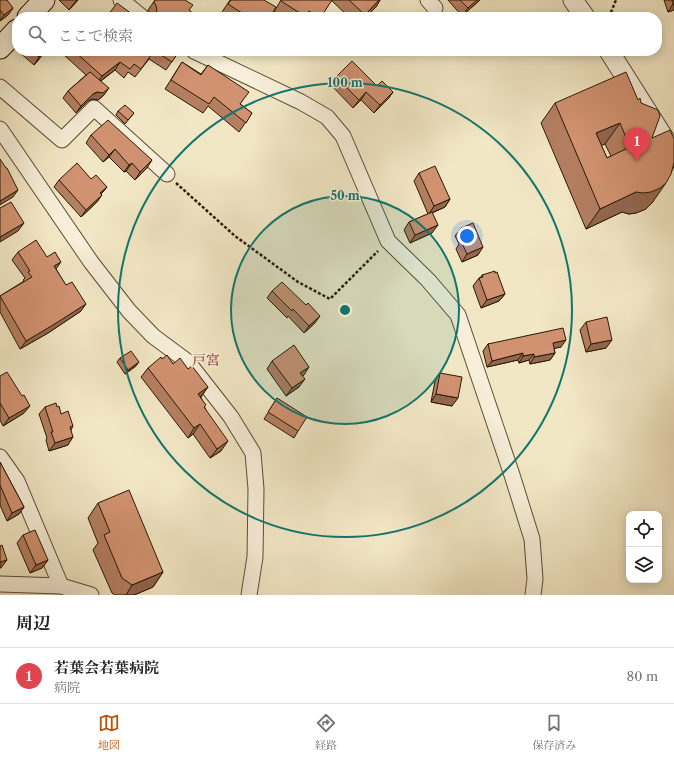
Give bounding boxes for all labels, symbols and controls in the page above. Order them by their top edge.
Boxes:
search box [12,12,662,56]
icon: search [26,23,48,45]
text: ここで検索 [58,26,133,45]
text: 100 m [327,75,363,90]
pin: 1 [624,128,650,161]
text: 50 m [330,188,360,203]
your location [457,226,477,246]
centre of rings [338,303,352,317]
district label: 戸宮 [192,351,220,369]
map controls [626,511,662,583]
button: locate [626,511,662,547]
button: layers [626,547,662,583]
text: 周辺 [16,613,50,633]
text: 若葉会若葉病院 [54,658,159,677]
text: 1 [26,668,32,684]
text: 80 m [626,668,658,684]
text: 病院 [54,679,80,695]
tab: 地図 [98,712,120,752]
tab: 経路 [315,712,337,752]
tab: 保存済み [532,712,576,752]

